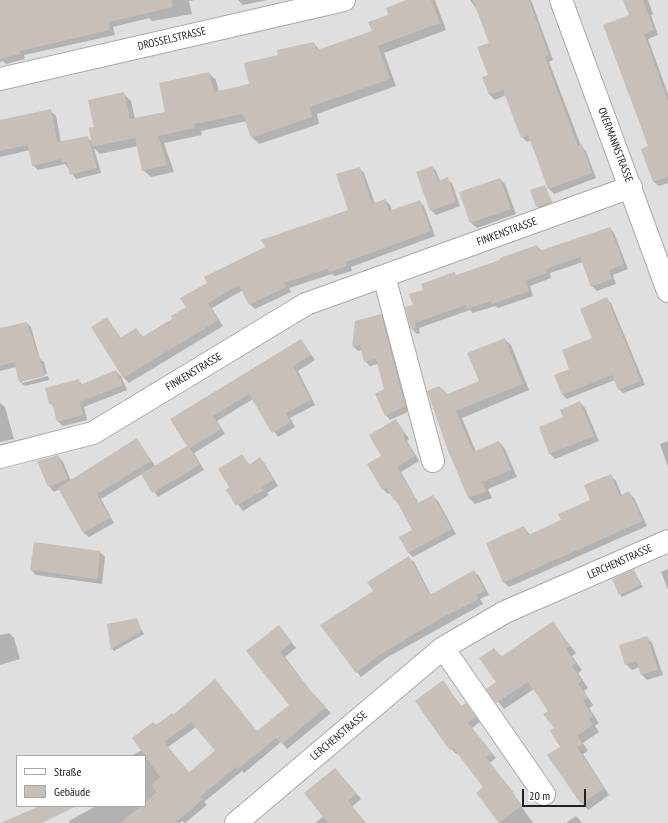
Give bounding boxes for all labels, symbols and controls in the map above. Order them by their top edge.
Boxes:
street label: DROSSELSTRASSE [137,25,207,53]
street label: OVERMANNSTRASSE [595,106,635,184]
street label: FINKENSTRASSE [475,215,539,249]
street label: FINKENSTRASSE [164,350,224,394]
street label: LERCHENSTRASSE [585,542,655,582]
street label: LERCHENSTRASSE [308,709,370,763]
legend [16,755,146,807]
text: Straße [54,764,81,779]
scale bar [524,781,588,807]
text: Gebäude [54,784,90,799]
text: 20 m [529,788,550,803]

